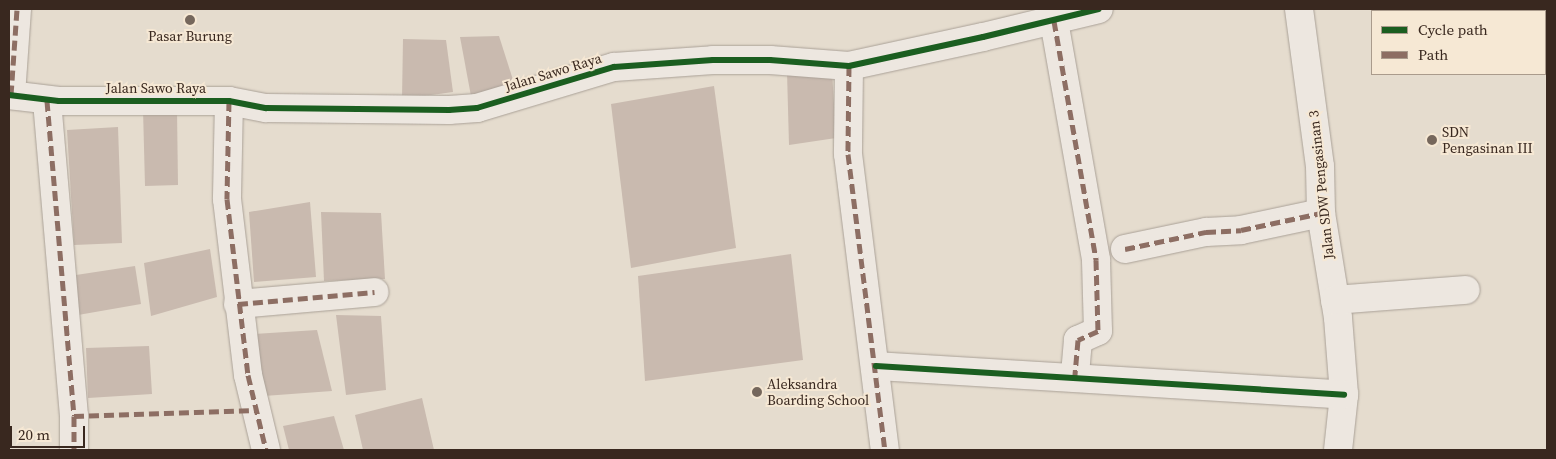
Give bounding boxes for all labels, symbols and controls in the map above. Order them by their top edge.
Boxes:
legend [1371,10,1546,75]
marker: Pasar Burung [184,14,196,26]
text: Cycle path [1418,19,1488,40]
place label: Pasar Burung [148,28,232,44]
text: Path [1418,44,1448,65]
street label: Jalan Sawo Raya [503,49,603,95]
street label: Jalan Sawo Raya [106,80,206,96]
street label: Jalan SDW Pengasinan 3 [1305,110,1337,260]
place label: SDN Pengasinan III [1442,124,1533,156]
marker: SDN Pengasinan III [1426,134,1438,146]
place label: Aleksandra Boarding School [767,376,869,408]
marker: Aleksandra Boarding School [751,386,763,398]
scale bar [12,416,88,448]
text: 20 m [18,424,50,445]

